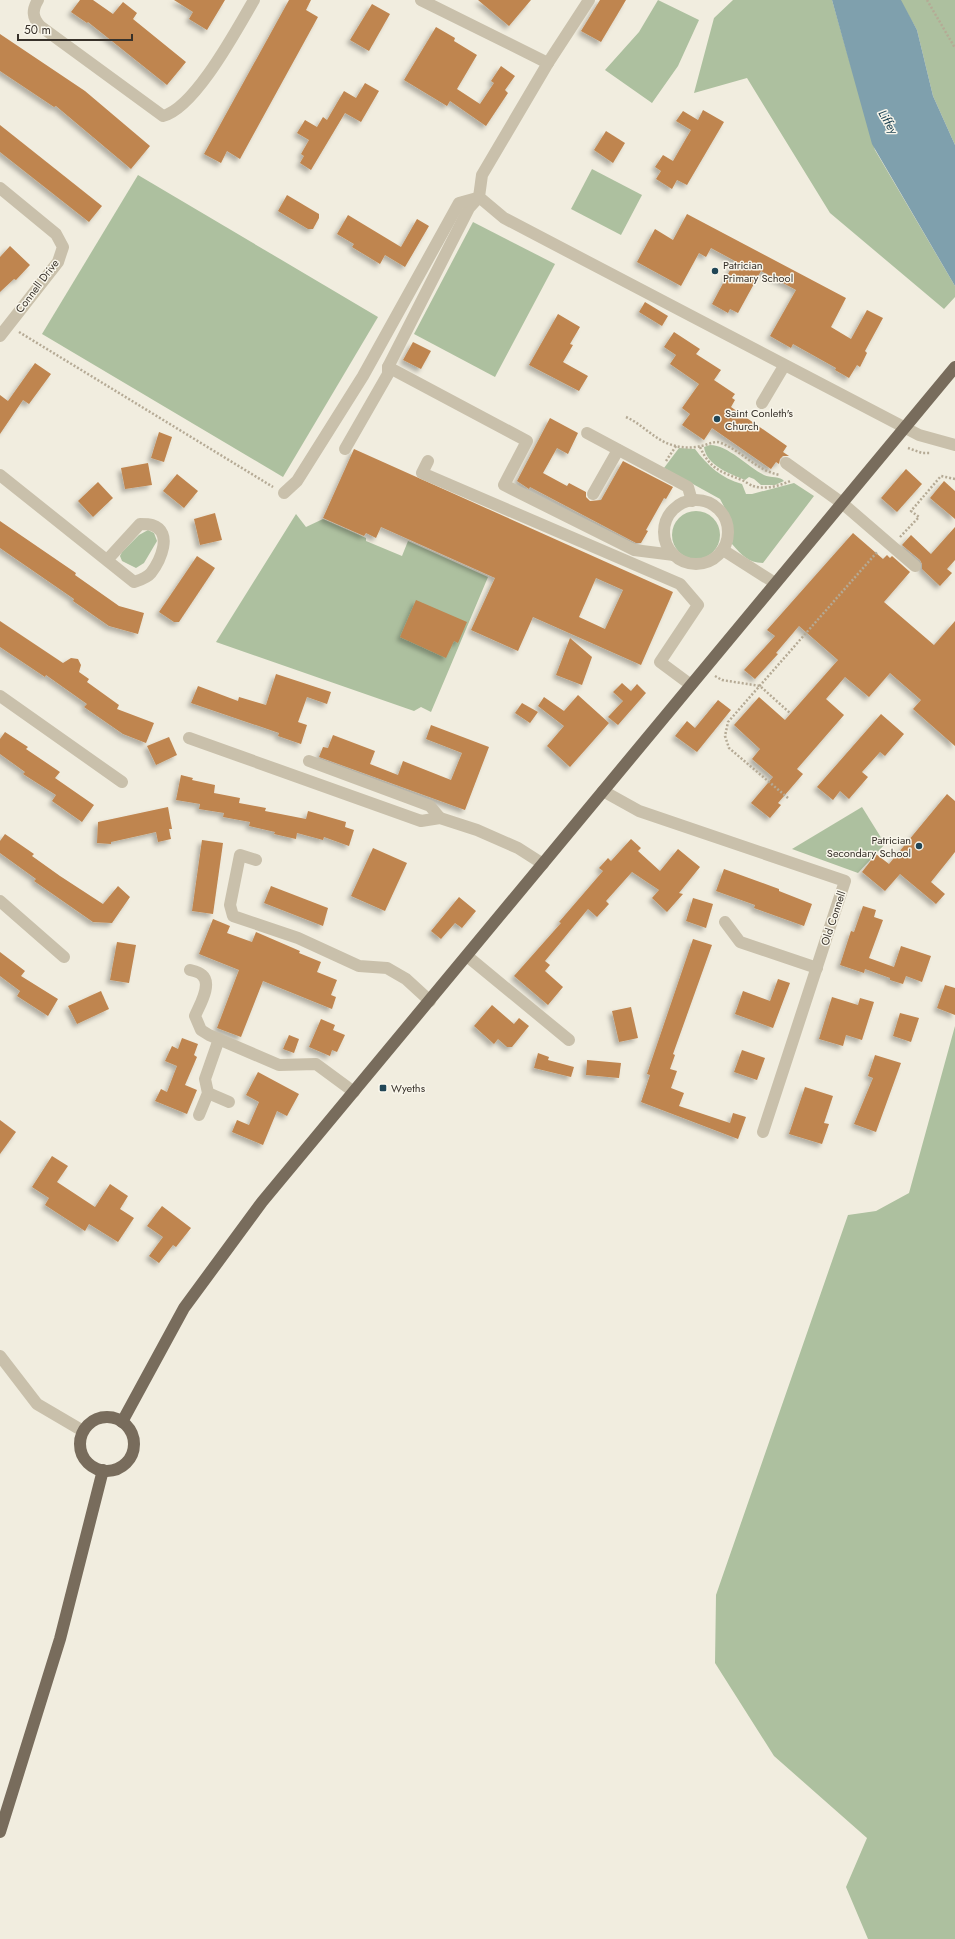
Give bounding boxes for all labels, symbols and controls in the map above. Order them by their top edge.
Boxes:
scale bar [18,16,132,42]
text: 50 m [24,21,51,39]
water label: Liffey [874,106,903,138]
street label: Connell Drive [11,256,63,316]
place label: Patrician Primary School [723,257,793,286]
marker: Patrician Primary School [710,266,720,276]
place label: Saint Conleth's Church [725,405,794,434]
marker: Saint Conleth's Church [712,414,722,424]
place label: Patrician Secondary School [827,832,911,861]
marker: Patrician Secondary School [914,841,924,851]
street label: Old Connell [817,889,849,947]
place label: Wyeths [391,1080,426,1096]
marker: Wyeths [378,1083,388,1093]

